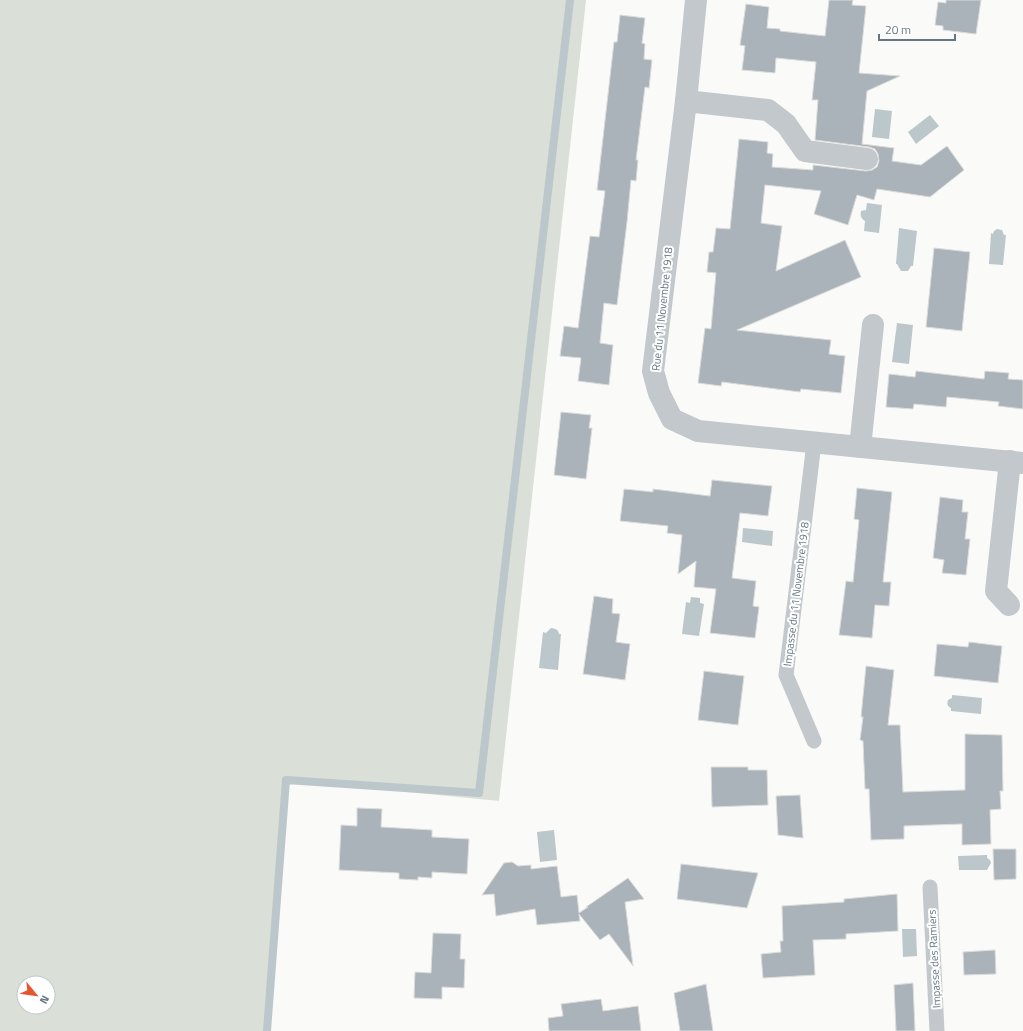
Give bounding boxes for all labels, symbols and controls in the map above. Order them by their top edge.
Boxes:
scale bar [879,16,955,42]
text: 20 m [885,20,911,39]
street label: Rue du 11 Novembre 1918 [648,246,676,372]
street label: Impasse du 11 Novembre 1918 [779,521,813,667]
street label: Impasse des Ramiers [923,909,945,1009]
north arrow [16,975,56,1015]
text: N [36,993,54,1007]

